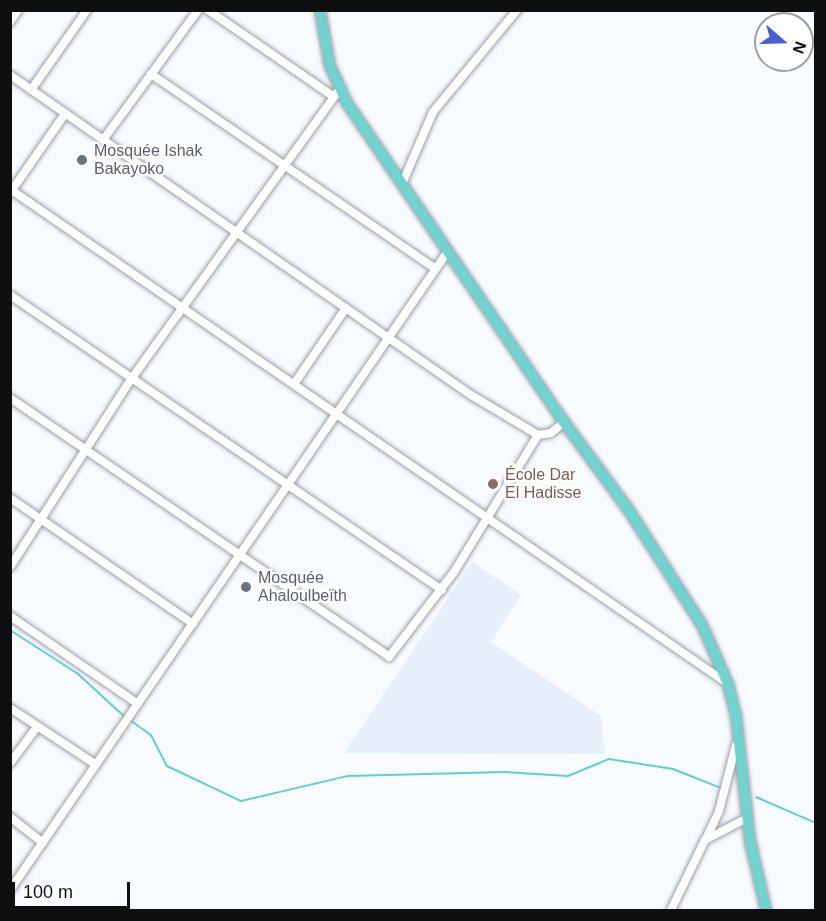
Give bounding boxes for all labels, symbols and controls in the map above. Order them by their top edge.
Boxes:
north arrow [754,12,814,72]
text: N [790,39,809,56]
place label: Mosquée Ishak Bakayoko [94,141,203,179]
marker: Mosquée Ishak Bakayoko [75,153,89,167]
place label: École Dar El Hadisse [505,465,581,503]
marker: École Dar El Hadisse [486,477,500,491]
place label: Mosquée Ahaloulbeïth [258,568,347,606]
marker: Mosquée Ahaloulbeïth [239,580,253,594]
scale bar [15,870,134,908]
text: 100 m [23,882,73,902]

